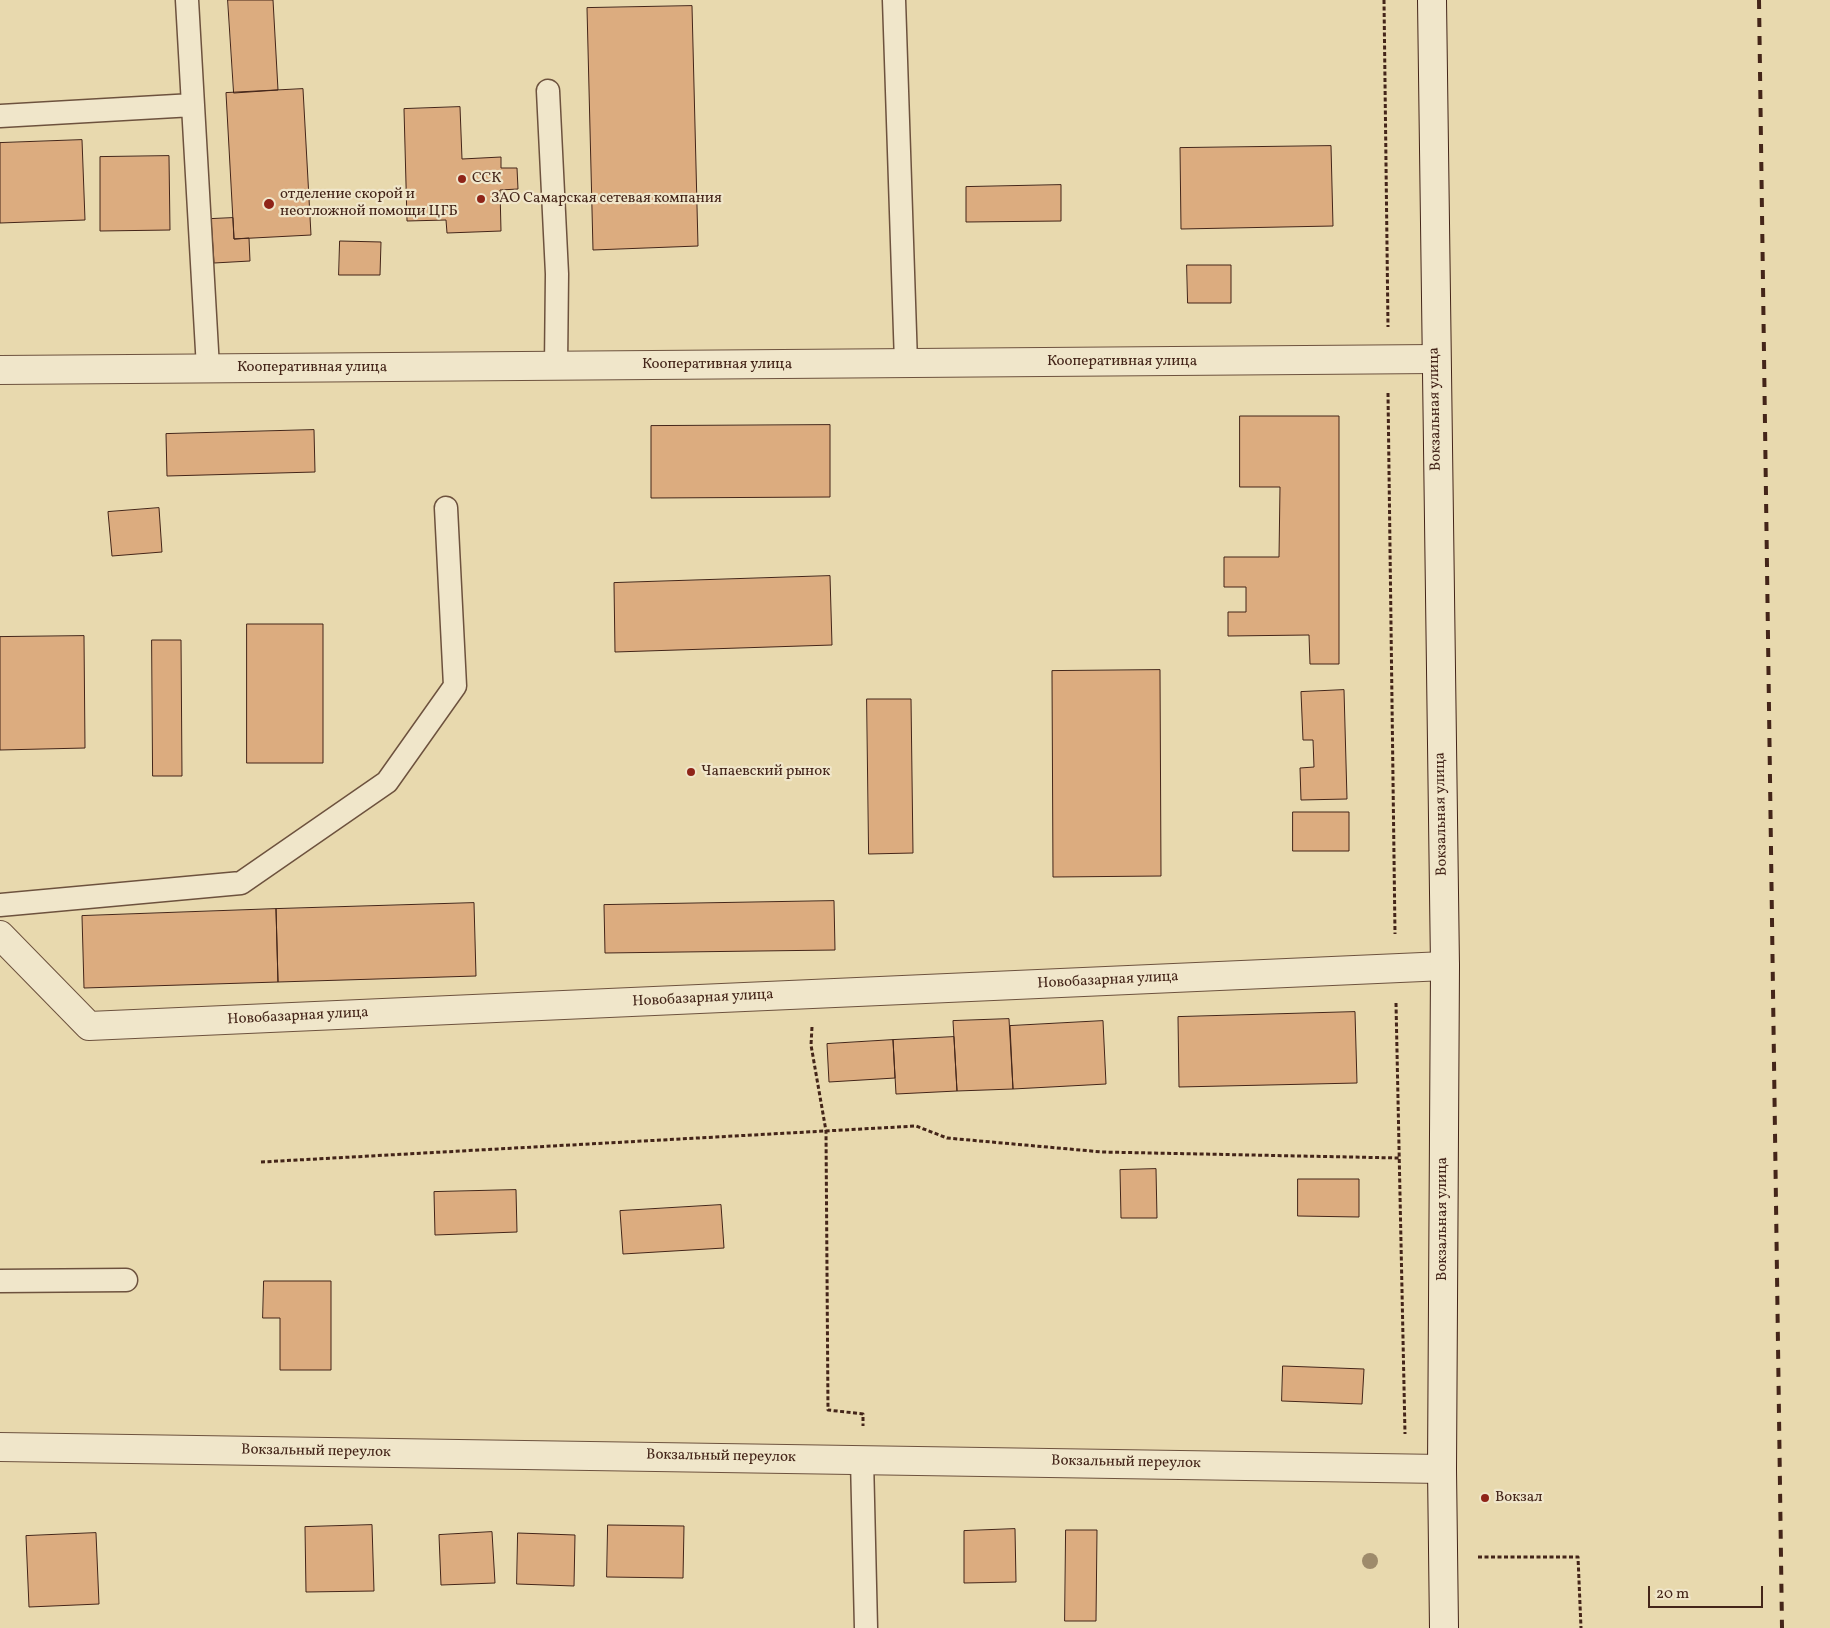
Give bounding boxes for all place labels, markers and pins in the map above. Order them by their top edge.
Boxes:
place label: ССК [472,170,501,188]
marker: ССК [456,173,468,185]
place label: отделение скорой и неотложной помощи ЦГБ [280,186,458,221]
place label: ЗАО Самарская сетевая компания [491,190,722,208]
marker: ЗАО Самарская сетевая компания [475,193,487,205]
marker: отделение скорой и неотложной помощи ЦГБ [262,197,276,211]
place label: Чапаевский рынок [701,763,830,781]
marker: Чапаевский рынок [685,766,697,778]
place label: Вокзал [1495,1489,1542,1507]
marker: Вокзал [1479,1492,1491,1504]

